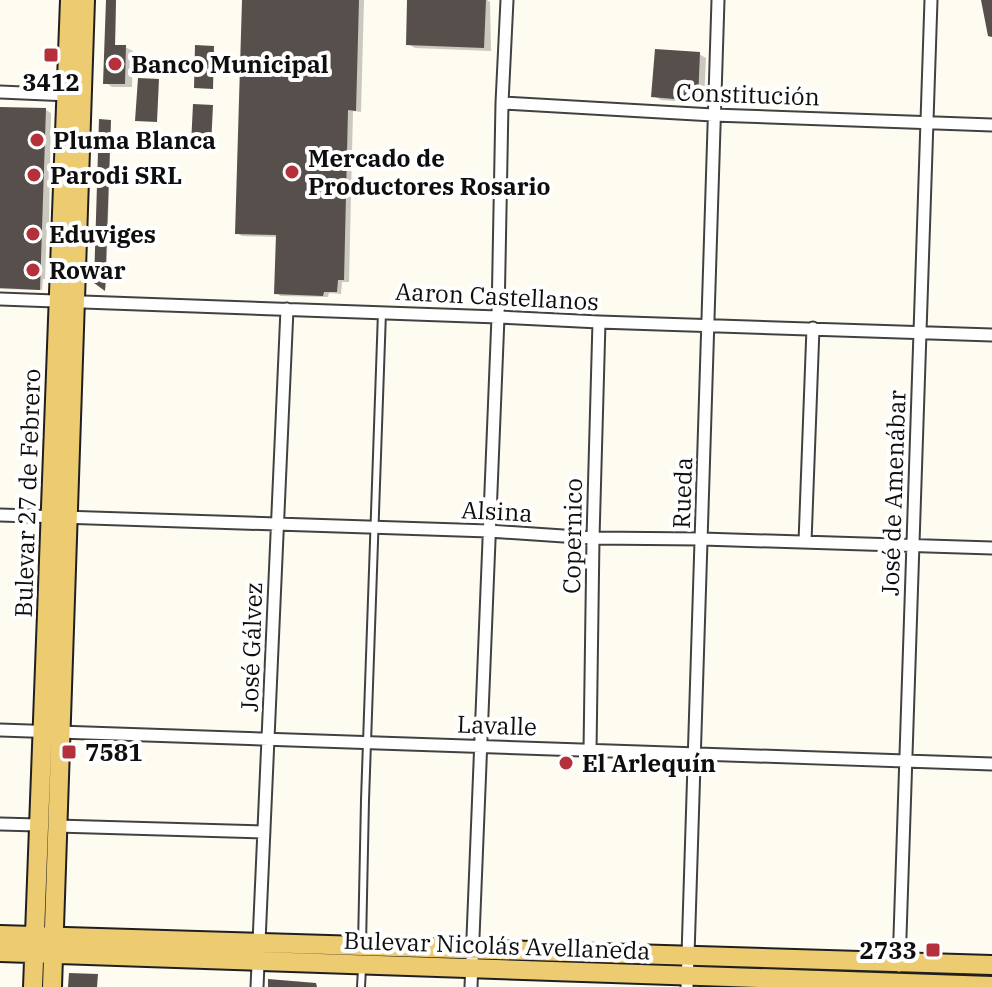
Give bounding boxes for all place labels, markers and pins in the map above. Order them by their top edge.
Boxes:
marker: 3412 [42,46,60,64]
place label: Banco Municipal [131,48,329,80]
marker: Banco Municipal [106,55,124,73]
place label: 3412 [22,66,80,98]
place label: Pluma Blanca [53,124,216,156]
marker: Pluma Blanca [28,131,46,149]
place label: Mercado de Productores Rosario [308,142,551,202]
place label: Parodi SRL [50,159,182,191]
marker: Mercado de Productores Rosario [283,163,301,181]
marker: Parodi SRL [25,166,43,184]
place label: Eduviges [49,218,156,250]
marker: Eduviges [24,225,42,243]
place label: Rowar [49,254,126,286]
marker: Rowar [24,261,42,279]
place label: 7581 [85,736,143,768]
marker: 7581 [60,743,78,761]
place label: El Arlequín [582,747,716,779]
marker: El Arlequín [557,754,575,772]
place label: 2733 [859,934,917,966]
marker: 2733 [924,941,942,959]

